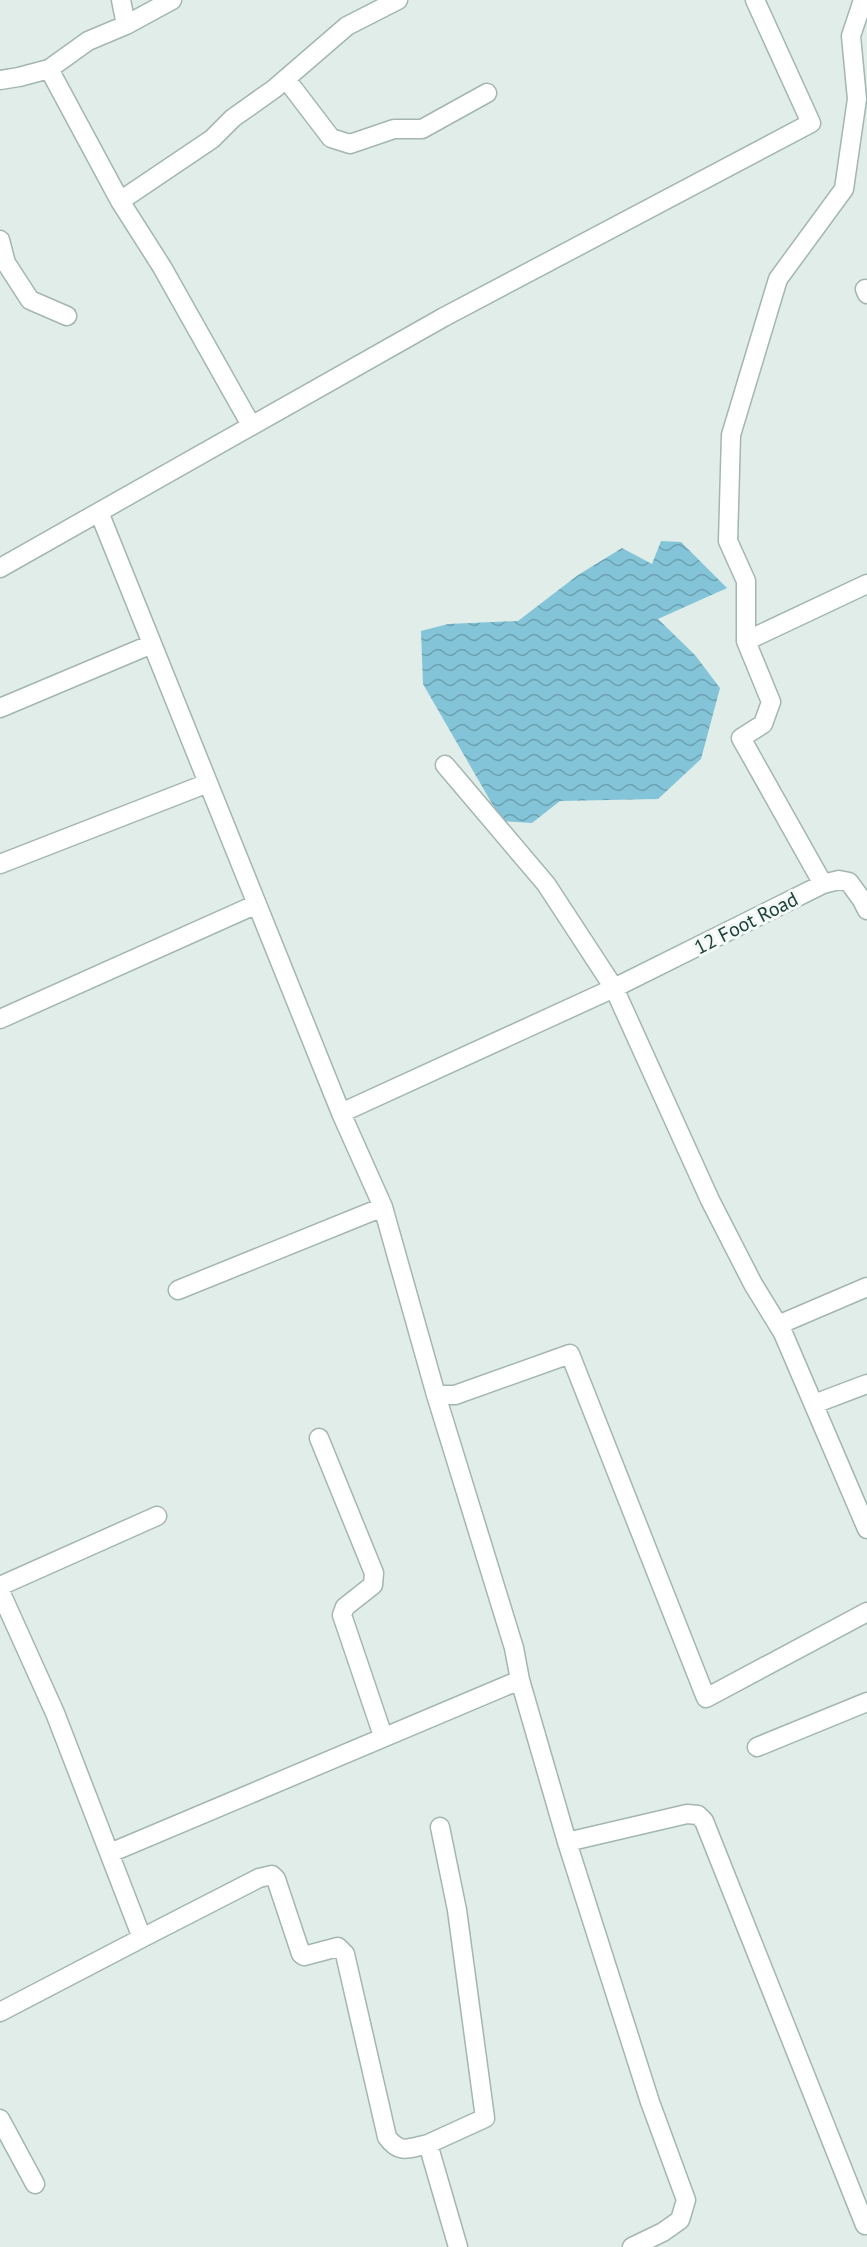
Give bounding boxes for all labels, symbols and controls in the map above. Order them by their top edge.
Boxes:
street label: 12 Foot Road [690,886,802,960]

